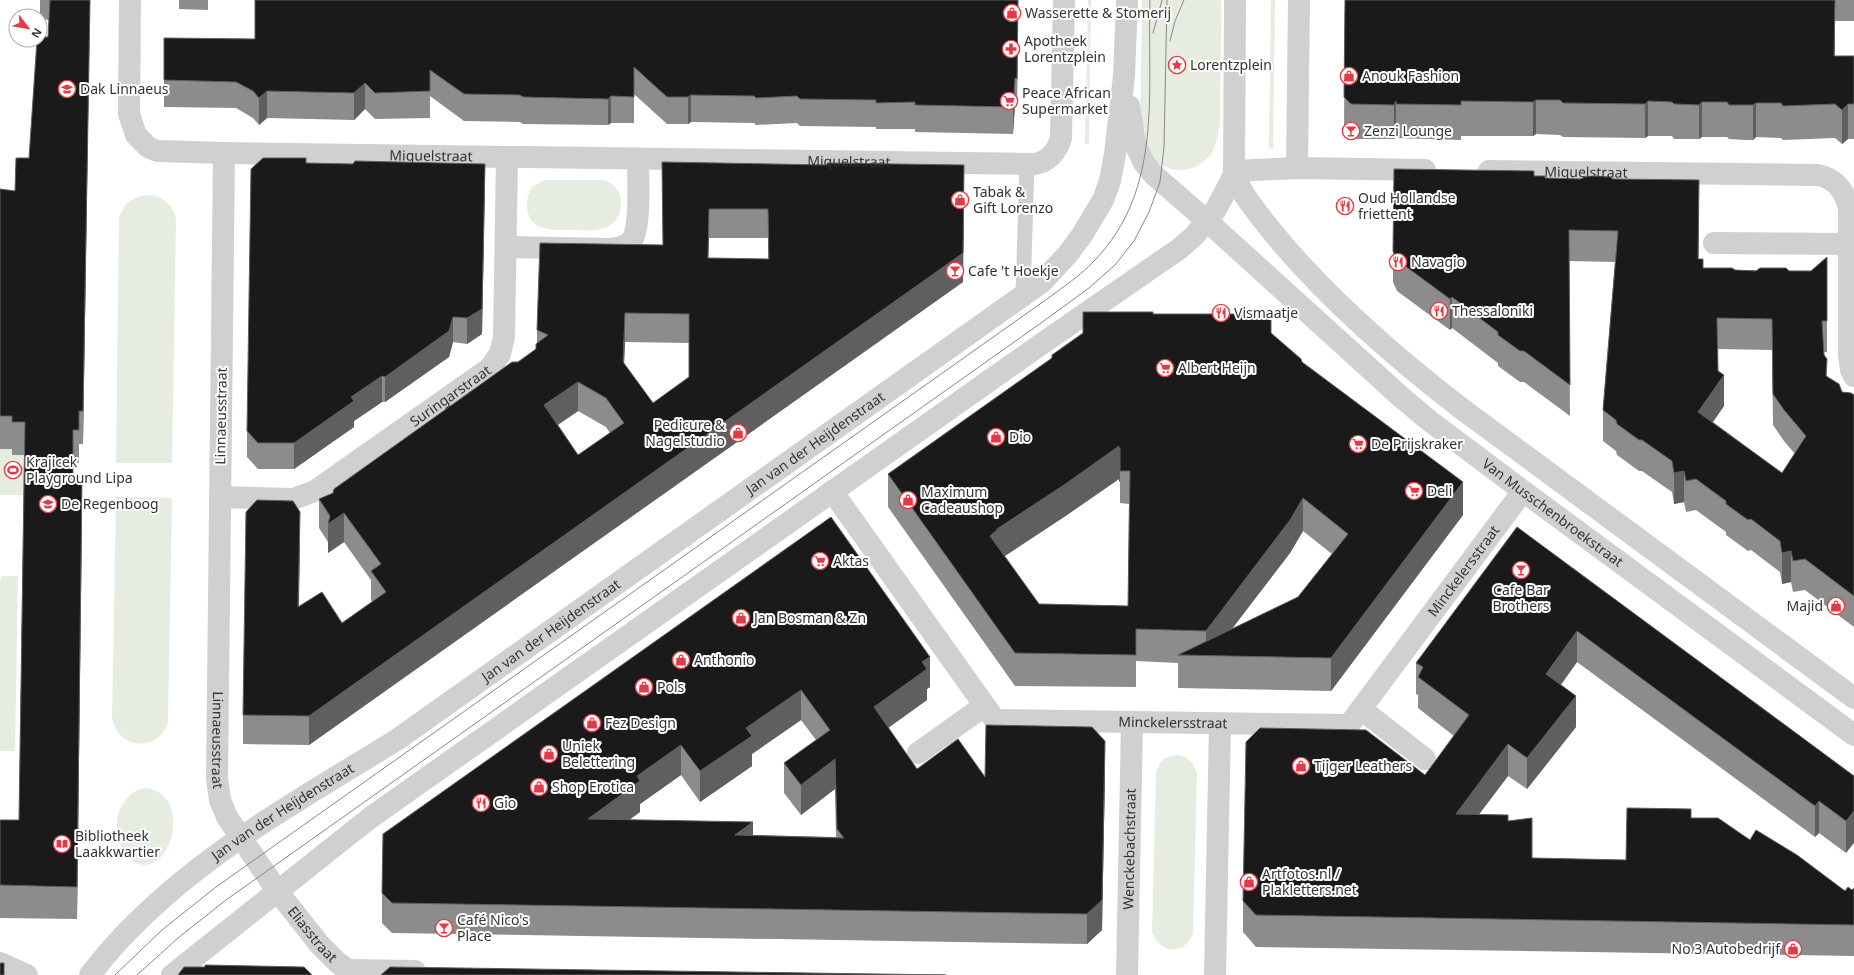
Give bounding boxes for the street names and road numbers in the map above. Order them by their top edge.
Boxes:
street label: Miquelstraat [389,145,473,165]
street label: Miquelstraat [807,151,891,171]
street label: Miquelstraat [1544,162,1628,182]
street label: Suringarstraat [406,360,494,430]
street label: Linnaeusstraat [210,367,231,465]
street label: Jan van der Heijdenstraat [740,387,888,499]
street label: Van Musschenbroekstraat [1479,454,1627,571]
street label: Minckelersstraat [1423,521,1503,620]
street label: Jan van der Heijdenstraat [476,574,624,687]
street label: Linnaeusstraat [208,691,228,790]
street label: Minckelersstraat [1118,712,1228,732]
street label: Jan van der Heijdenstraat [206,758,357,866]
street label: Wenckebachstraat [1118,788,1140,910]
street label: Eliasstraat [284,902,342,966]

